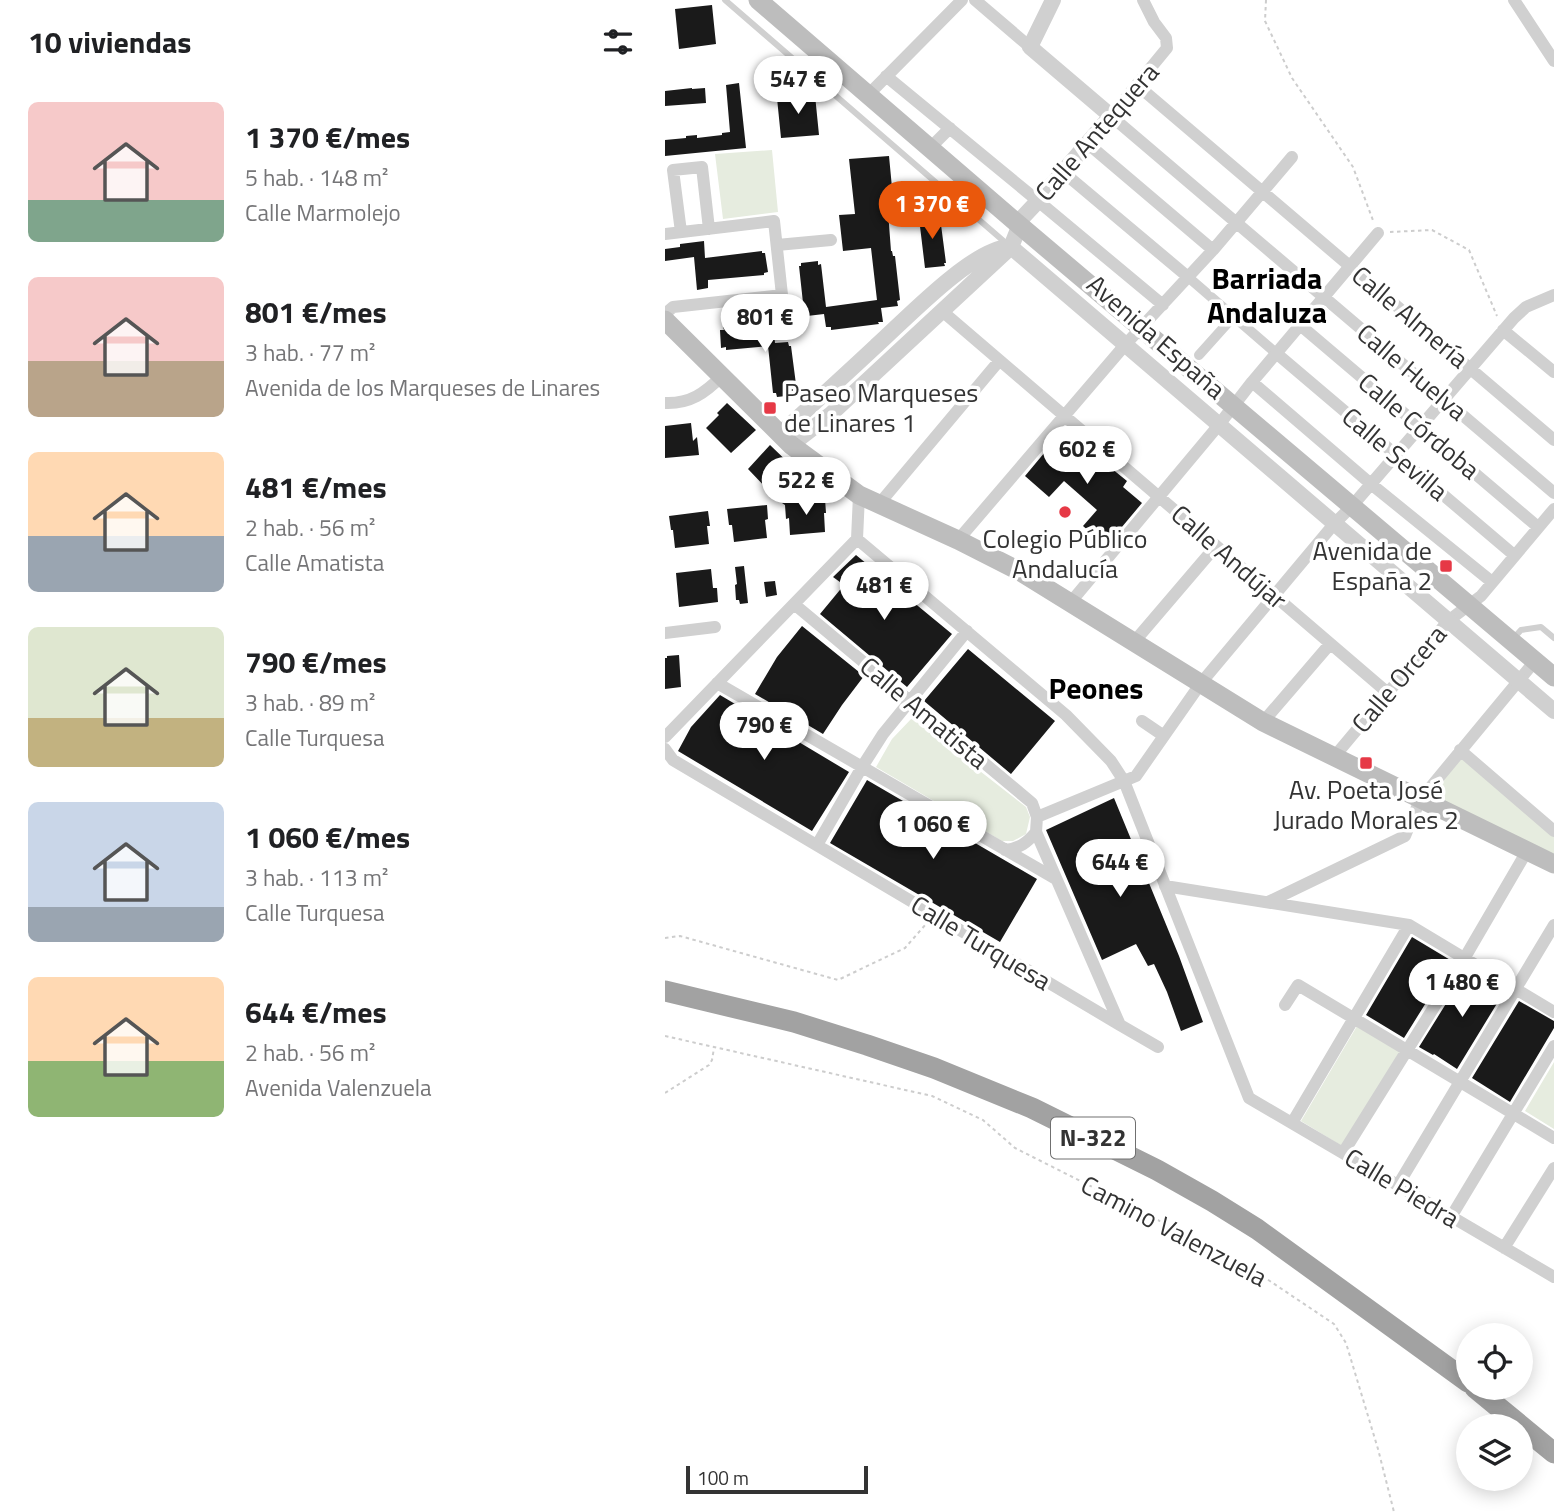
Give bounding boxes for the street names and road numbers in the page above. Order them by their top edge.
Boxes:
street label: Calle Antequera [1025,54,1168,209]
street label: Calle Almería [1343,256,1477,377]
street label: Avenida España [1078,265,1234,408]
street label: Calle Huelva [1349,314,1476,430]
street label: Calle Córdoba [1350,363,1489,488]
street label: Calle Sevilla [1334,397,1457,510]
street label: Calle Andújar [1163,495,1296,618]
street label: Calle Orcera [1342,616,1455,741]
street label: Calle Amatista [852,647,997,778]
street label: Calle Turquesa [904,885,1059,1000]
road number: N-322 [1051,1118,1135,1158]
street label: Calle Piedra [1337,1138,1467,1237]
street label: Camino Valenzuela [1074,1165,1274,1296]

